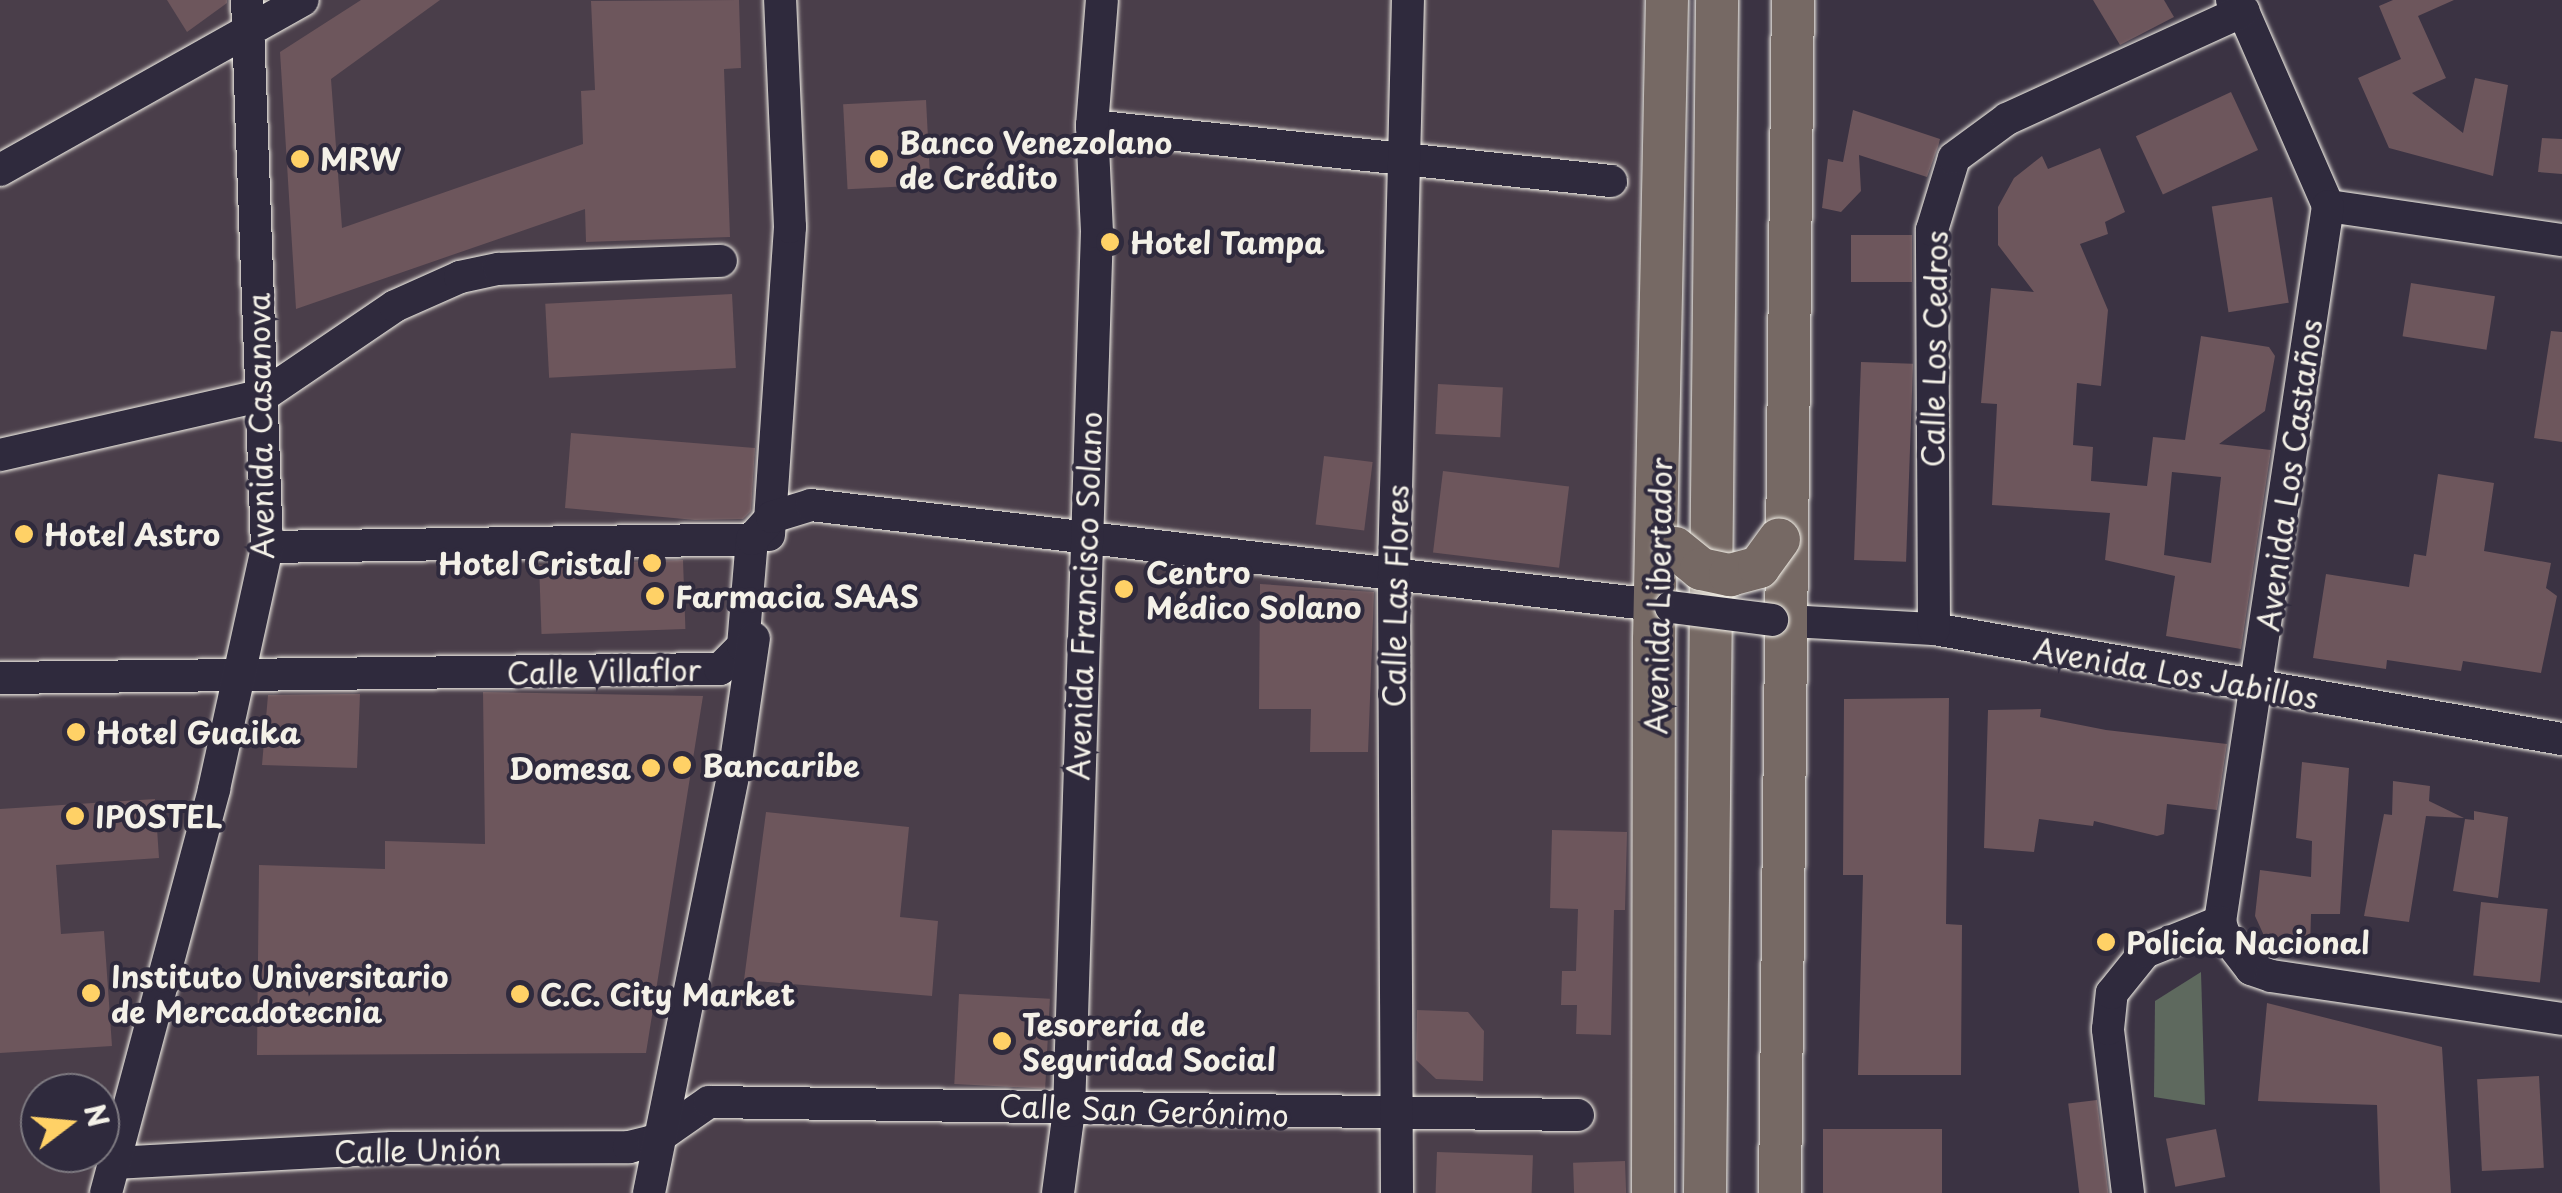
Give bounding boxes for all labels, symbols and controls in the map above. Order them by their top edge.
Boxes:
place label: Banco Venezolano de Crédito [899,124,1173,194]
place label: MRW [320,141,401,177]
marker: MRW [289,148,311,170]
marker: Banco Venezolano de Crédito [868,148,890,170]
place label: Hotel Tampa [1130,224,1326,260]
street label: Calle Los Cedros [1914,229,1954,469]
marker: Hotel Tampa [1099,231,1121,253]
street label: Avenida Casanova [240,292,280,560]
street label: Avenida Los Castaños [2249,316,2329,634]
street label: Avenida Francisco Solano [1060,411,1108,781]
street label: Avenida Libertador [1638,458,1678,734]
street label: Calle Las Flores [1375,483,1415,709]
place label: Hotel Astro [44,516,220,552]
marker: Hotel Astro [13,523,35,545]
place label: Hotel Cristal [436,545,632,581]
marker: Hotel Cristal [641,552,663,574]
place label: Centro Médico Solano [1146,554,1363,624]
marker: Centro Médico Solano [1111,576,1137,602]
place label: Farmacia SAAS [675,578,919,614]
marker: Farmacia SAAS [644,585,666,607]
street label: Avenida Los Jabillos [2030,630,2322,716]
street label: Calle Villaflor [505,651,703,691]
place label: Hotel Guaika [96,714,301,750]
marker: Hotel Guaika [65,721,87,743]
place label: Bancaribe [702,747,860,783]
place label: Domesa [509,750,631,786]
marker: Bancaribe [671,754,693,776]
marker: Domesa [640,757,662,779]
place label: IPOSTEL [95,798,223,834]
marker: IPOSTEL [64,805,86,827]
place label: Policía Nacional [2126,924,2368,960]
marker: Policía Nacional [2095,931,2117,953]
place label: Instituto Universitario de Mercadotecnia [111,958,449,1028]
place label: C.C. City Market [540,976,797,1012]
marker: Instituto Universitario de Mercadotecnia [80,982,102,1004]
marker: C.C. City Market [509,983,531,1005]
place label: Tesorería de Seguridad Social [1022,1006,1279,1076]
marker: Tesorería de Seguridad Social [991,1030,1013,1052]
north arrow [20,1073,120,1173]
street label: Calle San Gerónimo [999,1087,1289,1133]
text: N [74,1099,121,1132]
street label: Calle Unión [334,1131,502,1169]

